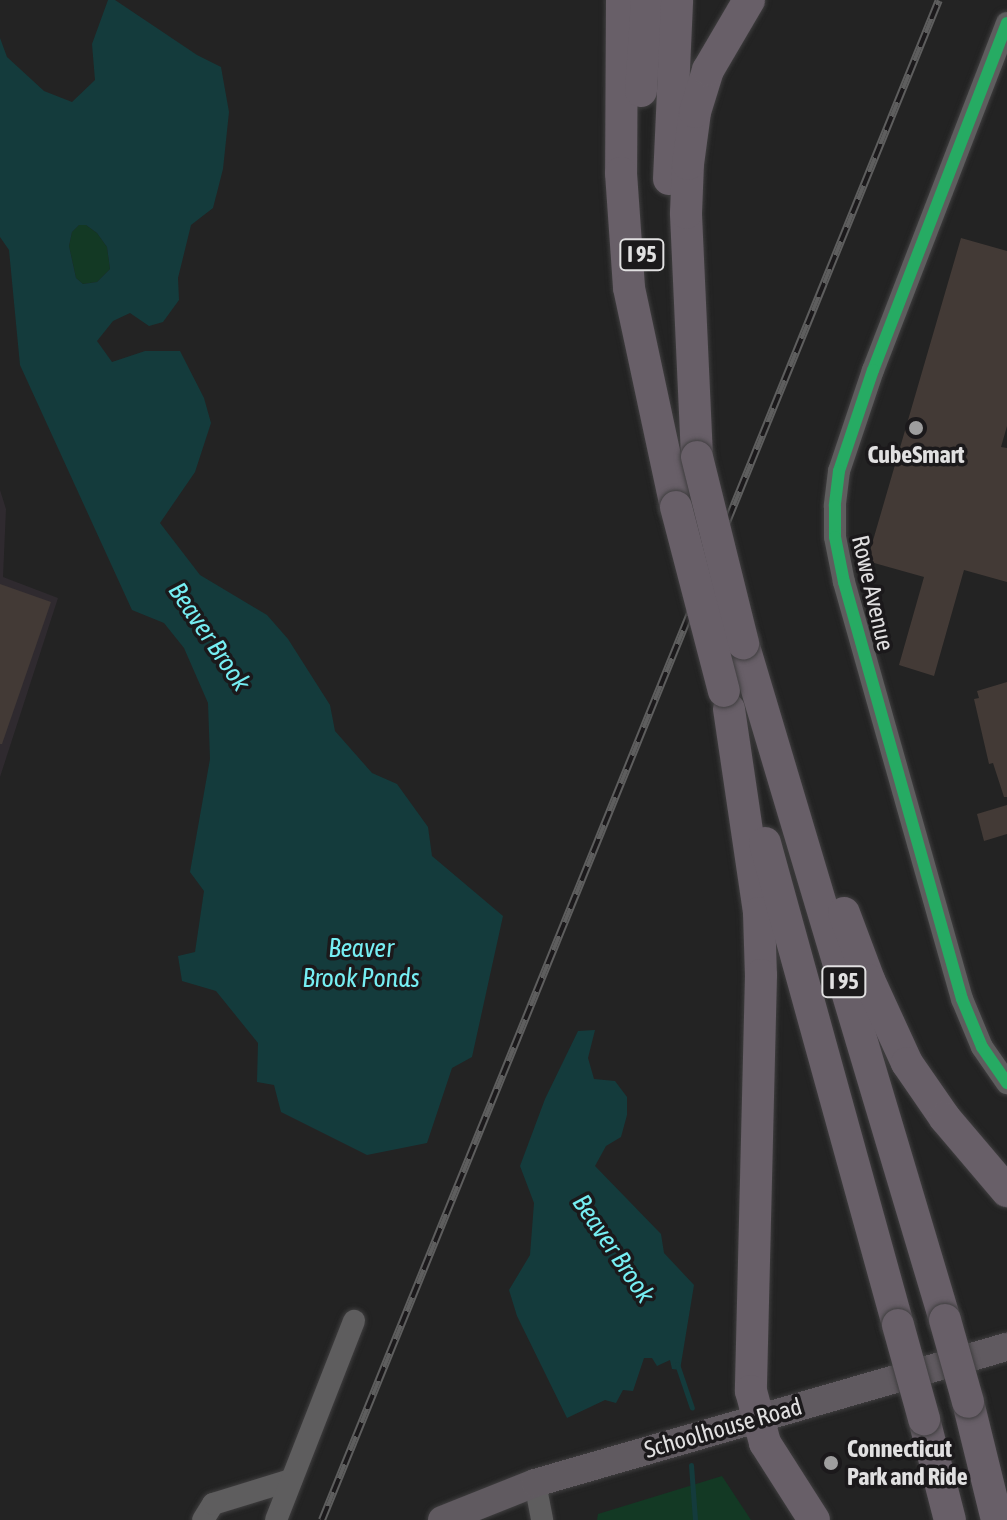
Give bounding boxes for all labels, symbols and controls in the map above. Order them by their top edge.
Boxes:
road number: I 95 [618,237,666,273]
marker: CubeSmart [907,419,925,437]
place label: CubeSmart [868,441,964,469]
street label: Rowe Avenue [846,532,900,654]
water label: Beaver Brook [161,577,257,697]
water label: Beaver Brook Ponds [302,933,420,994]
road number: I 95 [820,964,868,1000]
water label: Beaver Brook [565,1189,661,1309]
street label: Schoolhouse Road [641,1392,805,1464]
place label: Connecticut Park and Ride [847,1435,968,1491]
marker: Connecticut Park and Ride [822,1454,840,1472]

